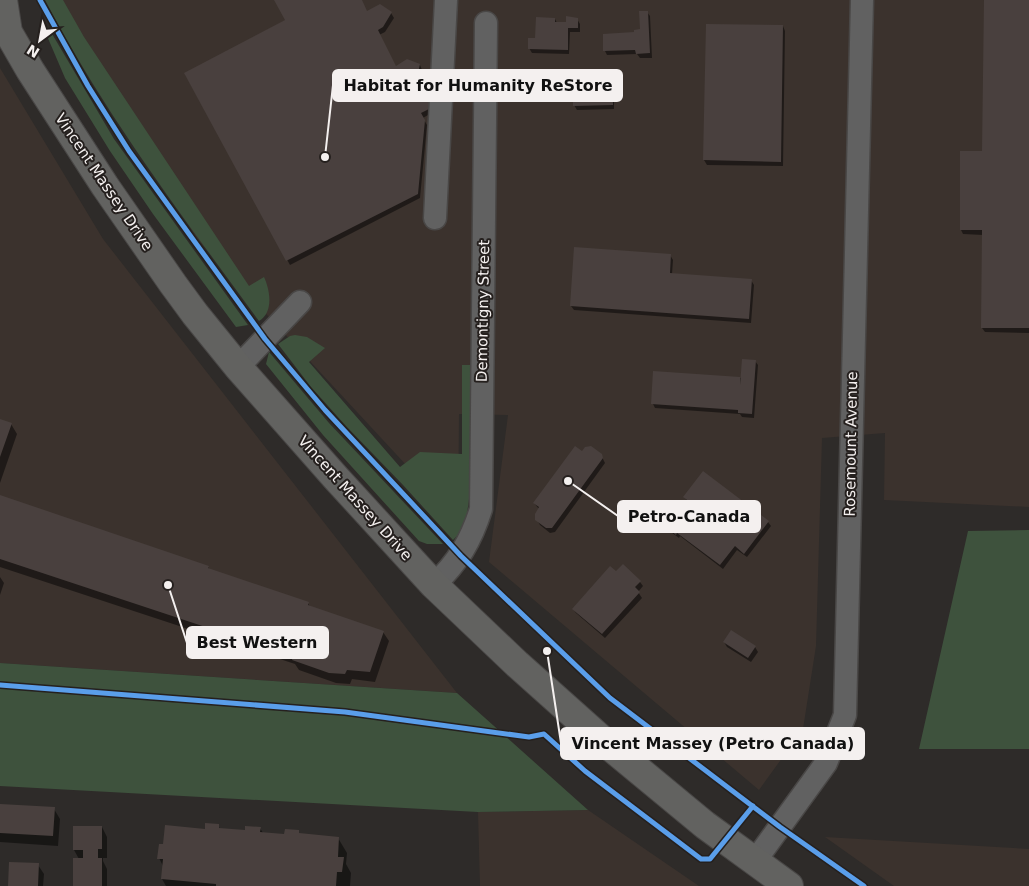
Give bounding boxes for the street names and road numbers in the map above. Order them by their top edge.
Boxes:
street label: Vincent Massey Drive [51,110,157,254]
street label: Demontigny Street [473,240,493,382]
street label: Rosemount Avenue [841,371,861,517]
street label: Vincent Massey Drive [294,432,416,564]

